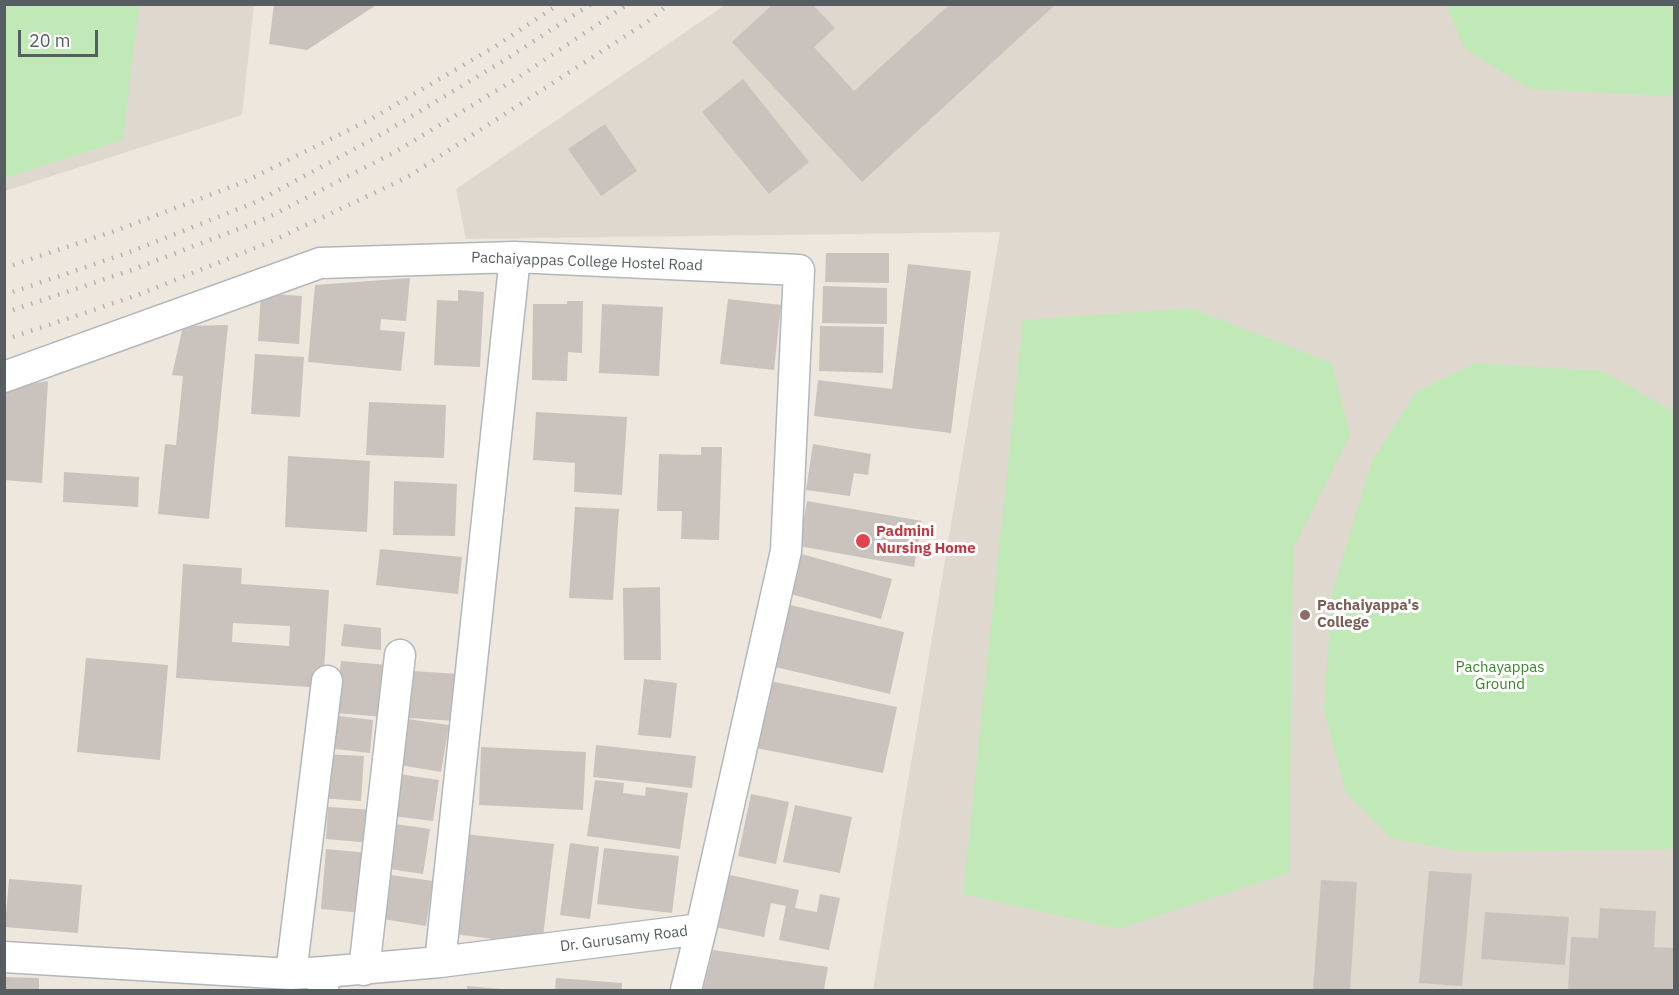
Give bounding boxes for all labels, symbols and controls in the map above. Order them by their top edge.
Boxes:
scale bar [21,18,100,56]
text: 20 m [29,29,71,52]
street label: Pachaiyappas College Hostel Road [471,249,703,275]
place label: Padmini Nursing Home [876,523,976,558]
marker: Padmini Nursing Home [854,532,872,550]
place label: Pachaiyappa's College [1317,597,1419,632]
marker: Pachaiyappa's College [1298,608,1312,622]
park label: Pachayappas Ground [1456,659,1544,694]
street label: Dr. Gurusamy Road [559,922,689,956]

